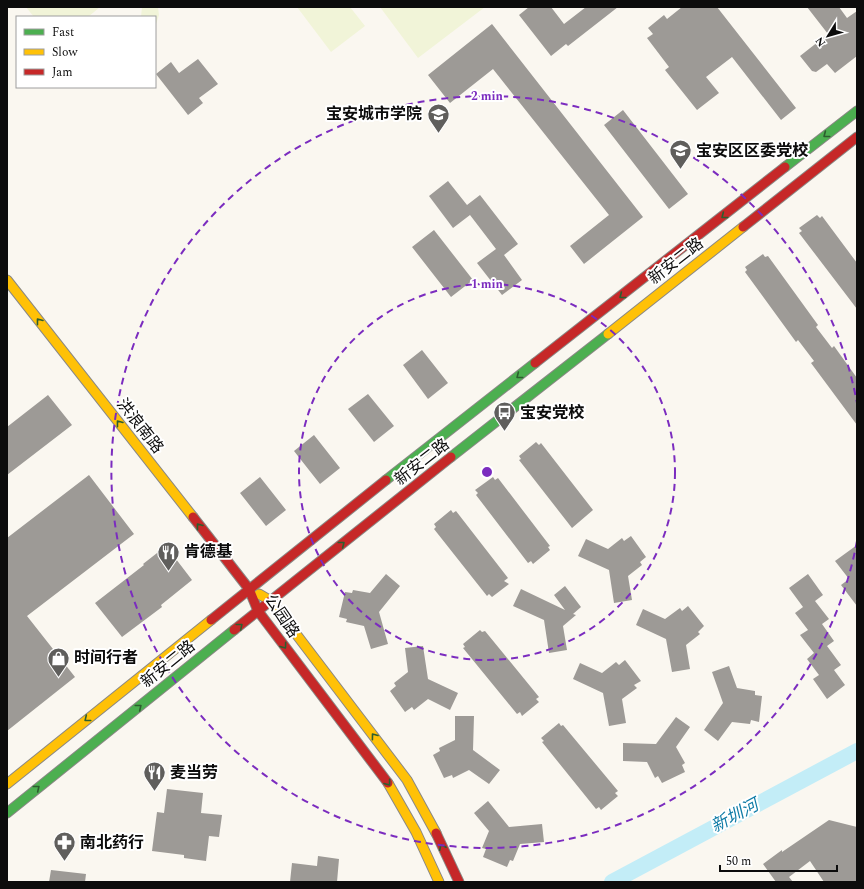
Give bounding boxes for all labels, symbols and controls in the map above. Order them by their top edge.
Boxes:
legend [16,16,156,88]
north arrow [808,16,848,56]
text: Fast [52,23,74,42]
text: N [811,33,830,50]
text: Slow [52,43,78,62]
text: Jam [52,63,73,82]
text: 2 min [471,87,504,106]
school or university icon: 宝安城市学院 [425,101,451,134]
place label: 宝安城市学院 [326,102,422,126]
one-way arrow [824,131,831,138]
school or university icon: 宝安区区委党校 [667,138,693,171]
place label: 宝安区区委党校 [696,139,809,163]
one-way arrow [721,211,728,218]
street label: 新安二路 [643,232,709,290]
text: 1 min [471,275,504,294]
one-way arrow [619,291,626,298]
one-way arrow [36,318,43,325]
one-way arrow [517,371,524,378]
street label: 洪浪南路 [111,393,169,459]
bus stop icon: 宝安党校 [492,400,518,433]
place label: 宝安党校 [520,401,585,425]
one-way arrow [116,421,123,428]
street label: 新安二路 [389,433,455,491]
centre of rings [480,465,494,479]
one-way arrow [196,523,203,530]
restaurant icon: 肯德基 [155,539,181,572]
place label: 肯德基 [184,540,233,564]
one-way arrow [337,542,344,549]
street label: 公园路 [259,589,305,643]
one-way arrow [236,623,243,630]
street label: 新安二路 [136,635,200,693]
one-way arrow [279,641,286,648]
shop icon: 时间行者 [46,645,72,678]
place label: 时间行者 [74,646,138,670]
one-way arrow [134,704,141,711]
one-way arrow [85,715,92,722]
one-way arrow [372,734,379,741]
restaurant icon: 麦当劳 [141,760,167,793]
place label: 麦当劳 [170,761,218,785]
one-way arrow [383,778,390,785]
one-way arrow [33,786,40,793]
water label: 新圳河 [706,791,766,839]
pharmacy icon: 南北药行 [52,830,78,863]
place label: 南北药行 [80,831,144,855]
one-way arrow [439,843,447,850]
scale bar [720,847,837,873]
text: 50 m [726,852,751,871]

